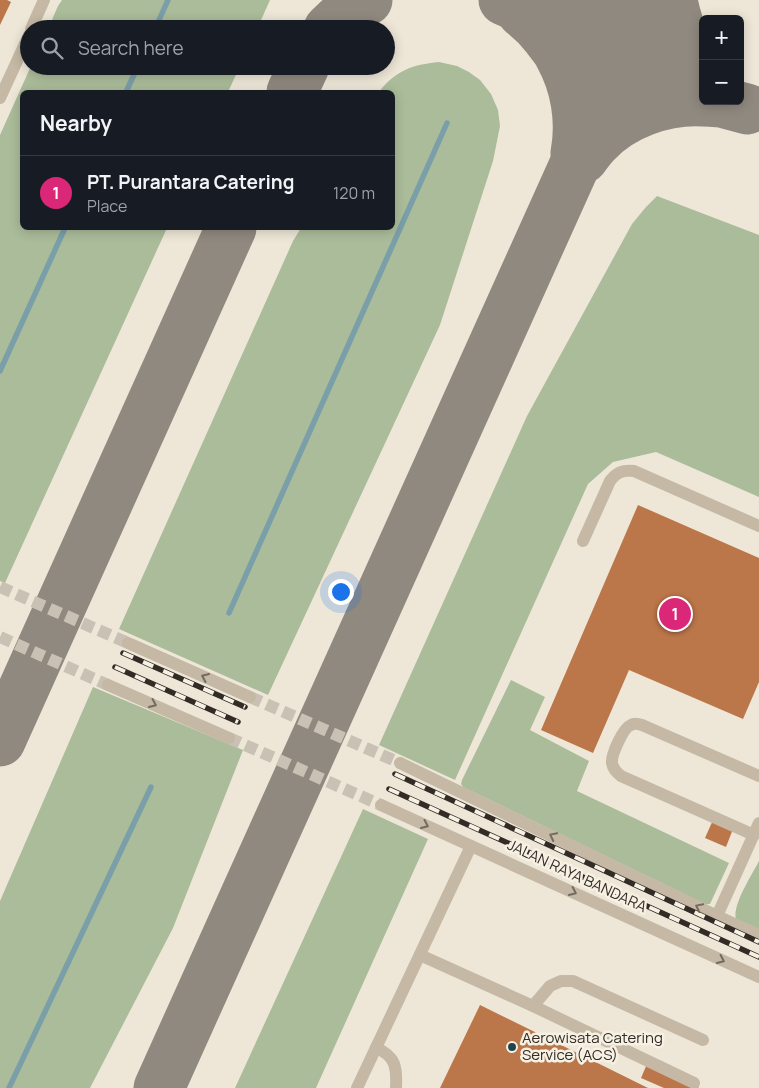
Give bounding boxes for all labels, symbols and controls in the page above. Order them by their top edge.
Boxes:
map controls [699,15,744,105]
button: + [699,15,744,60]
search box [20,20,395,75]
icon: search [38,34,66,62]
text: Search here [78,35,184,61]
button: − [699,60,744,105]
text: Nearby [40,109,112,137]
text: PT. Purantara Catering [87,169,294,195]
text: 1 [52,182,60,204]
text: 120 m [333,182,375,204]
text: Place [87,195,127,217]
your location [328,579,354,605]
pin: 1 [659,595,691,633]
one-way arrow [201,673,210,683]
one-way arrow [148,698,157,709]
one-way arrow [420,818,429,829]
one-way arrow [549,832,558,842]
street label: JALAN RAYA BANDARA [504,834,651,917]
one-way arrow [568,886,577,897]
one-way arrow [695,903,704,913]
one-way arrow [716,953,725,964]
place label: Aerowisata Catering Service (ACS) [522,1027,663,1065]
marker: Aerowisata Catering Service (ACS) [506,1041,518,1053]

